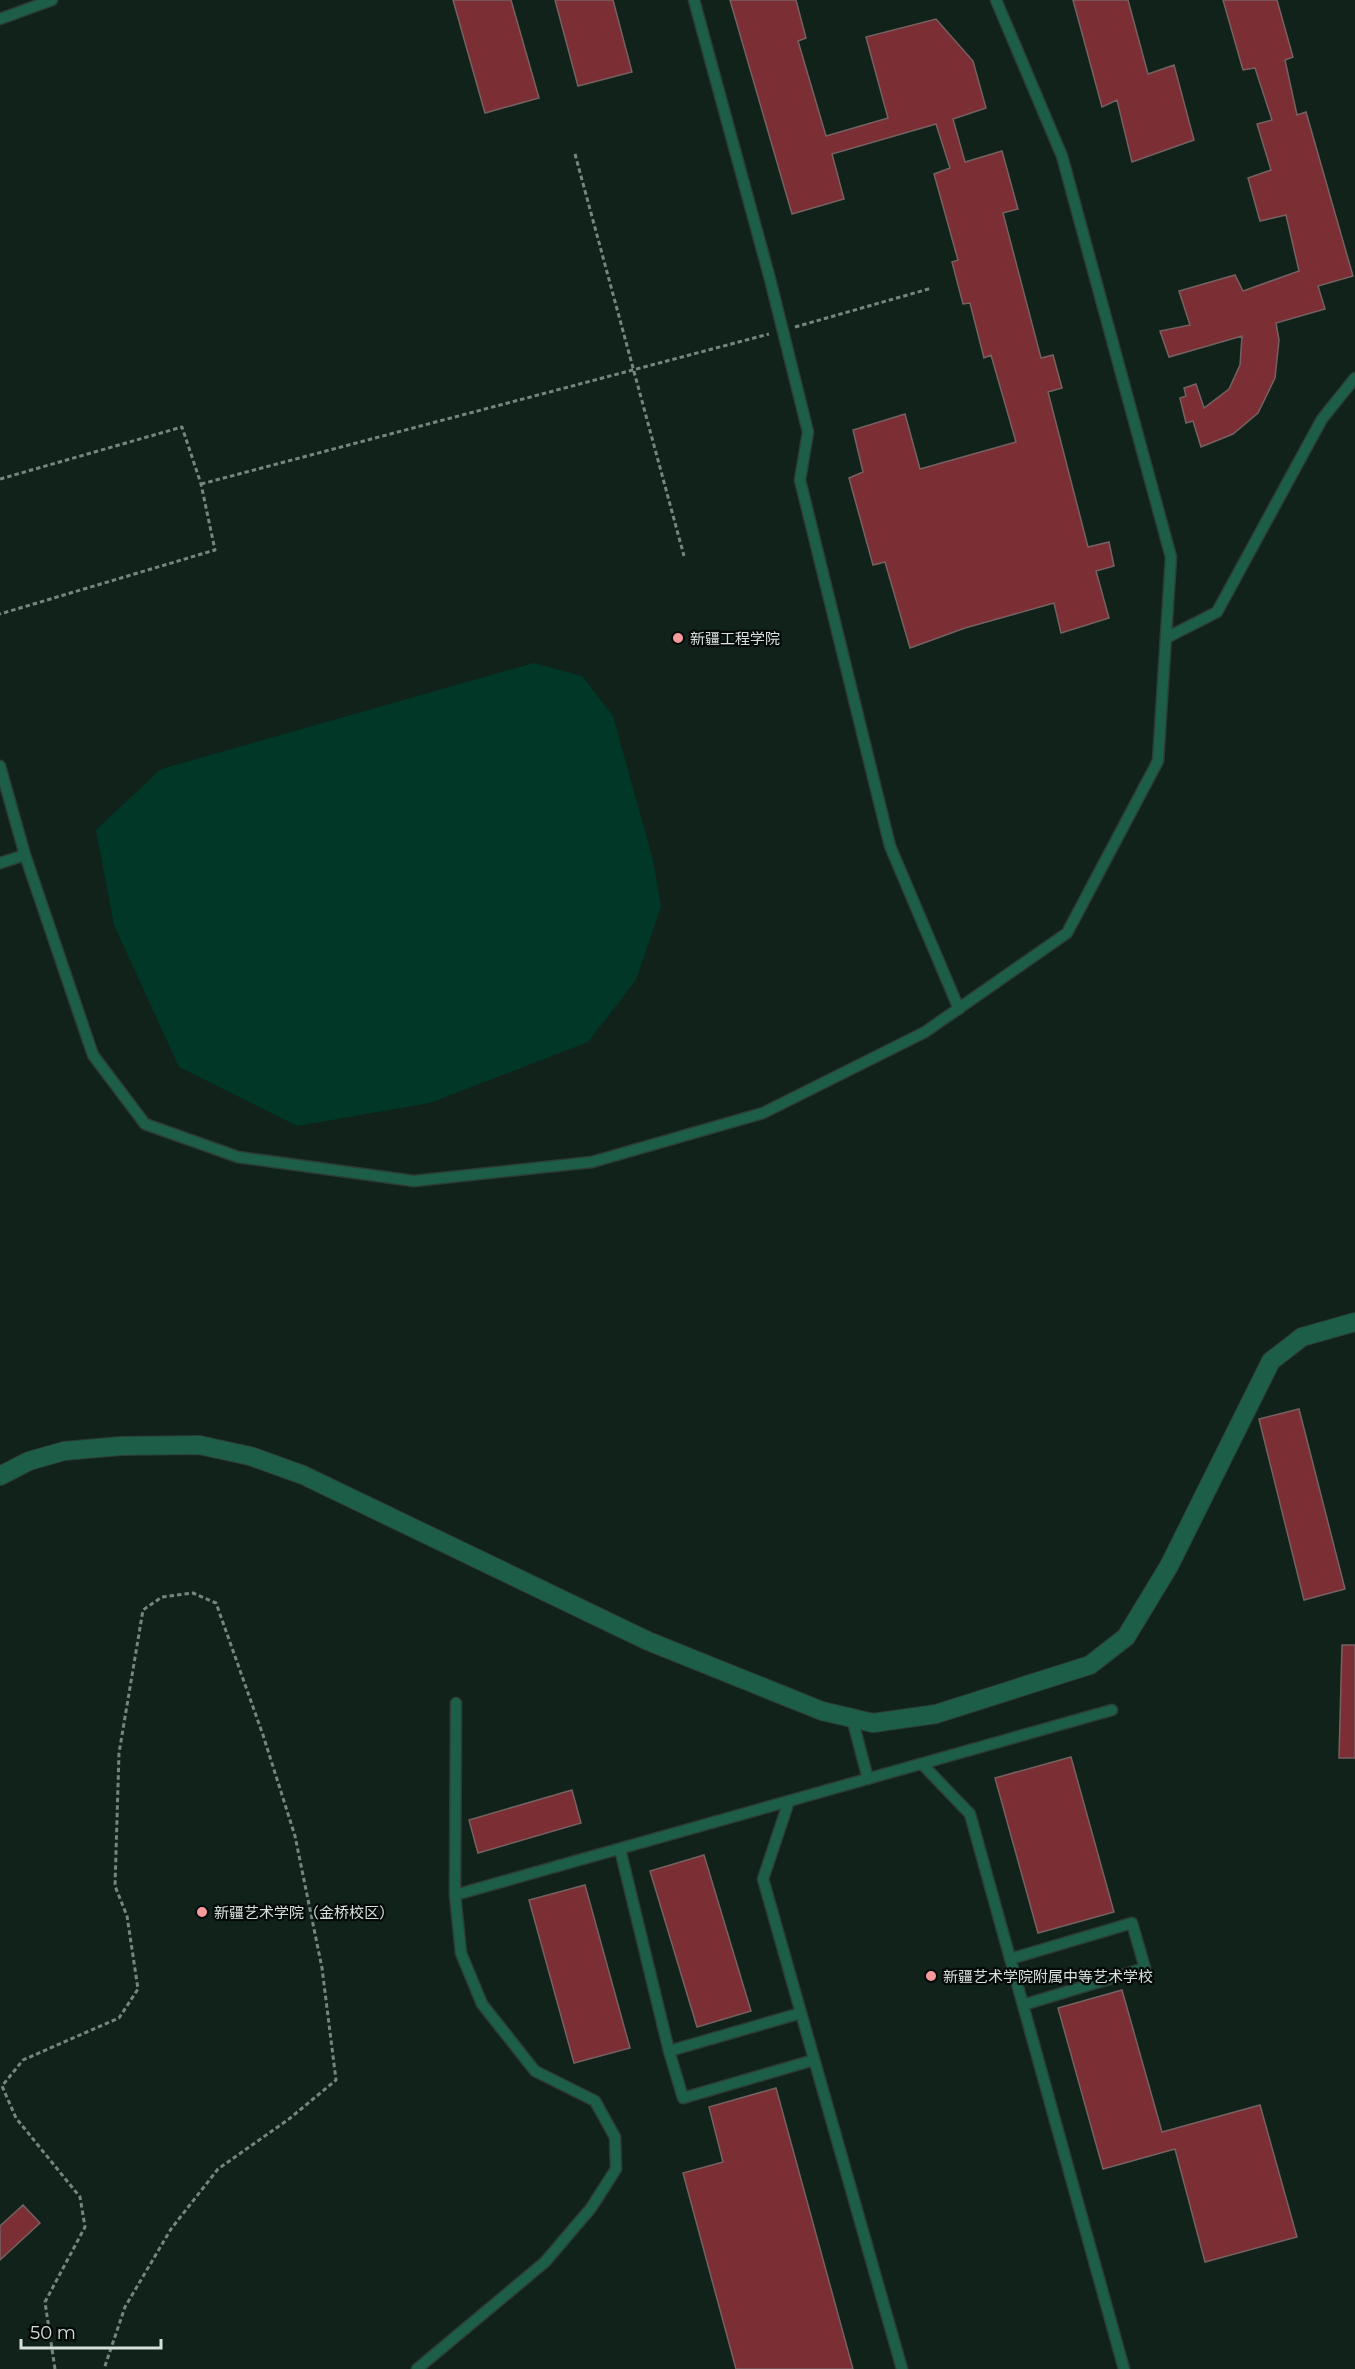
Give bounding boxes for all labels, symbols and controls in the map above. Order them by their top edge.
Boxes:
place label: 新疆工程学院 [690,629,780,648]
marker: 新疆工程学院 [671,631,685,645]
place label: 新疆艺术学院（金桥校区） [214,1903,394,1922]
marker: 新疆艺术学院（金桥校区） [195,1905,209,1919]
place label: 新疆艺术学院附属中等艺术学校 [943,1967,1153,1986]
marker: 新疆艺术学院附属中等艺术学校 [924,1969,938,1983]
scale bar [21,2312,160,2350]
text: 50 m [30,2322,76,2344]

